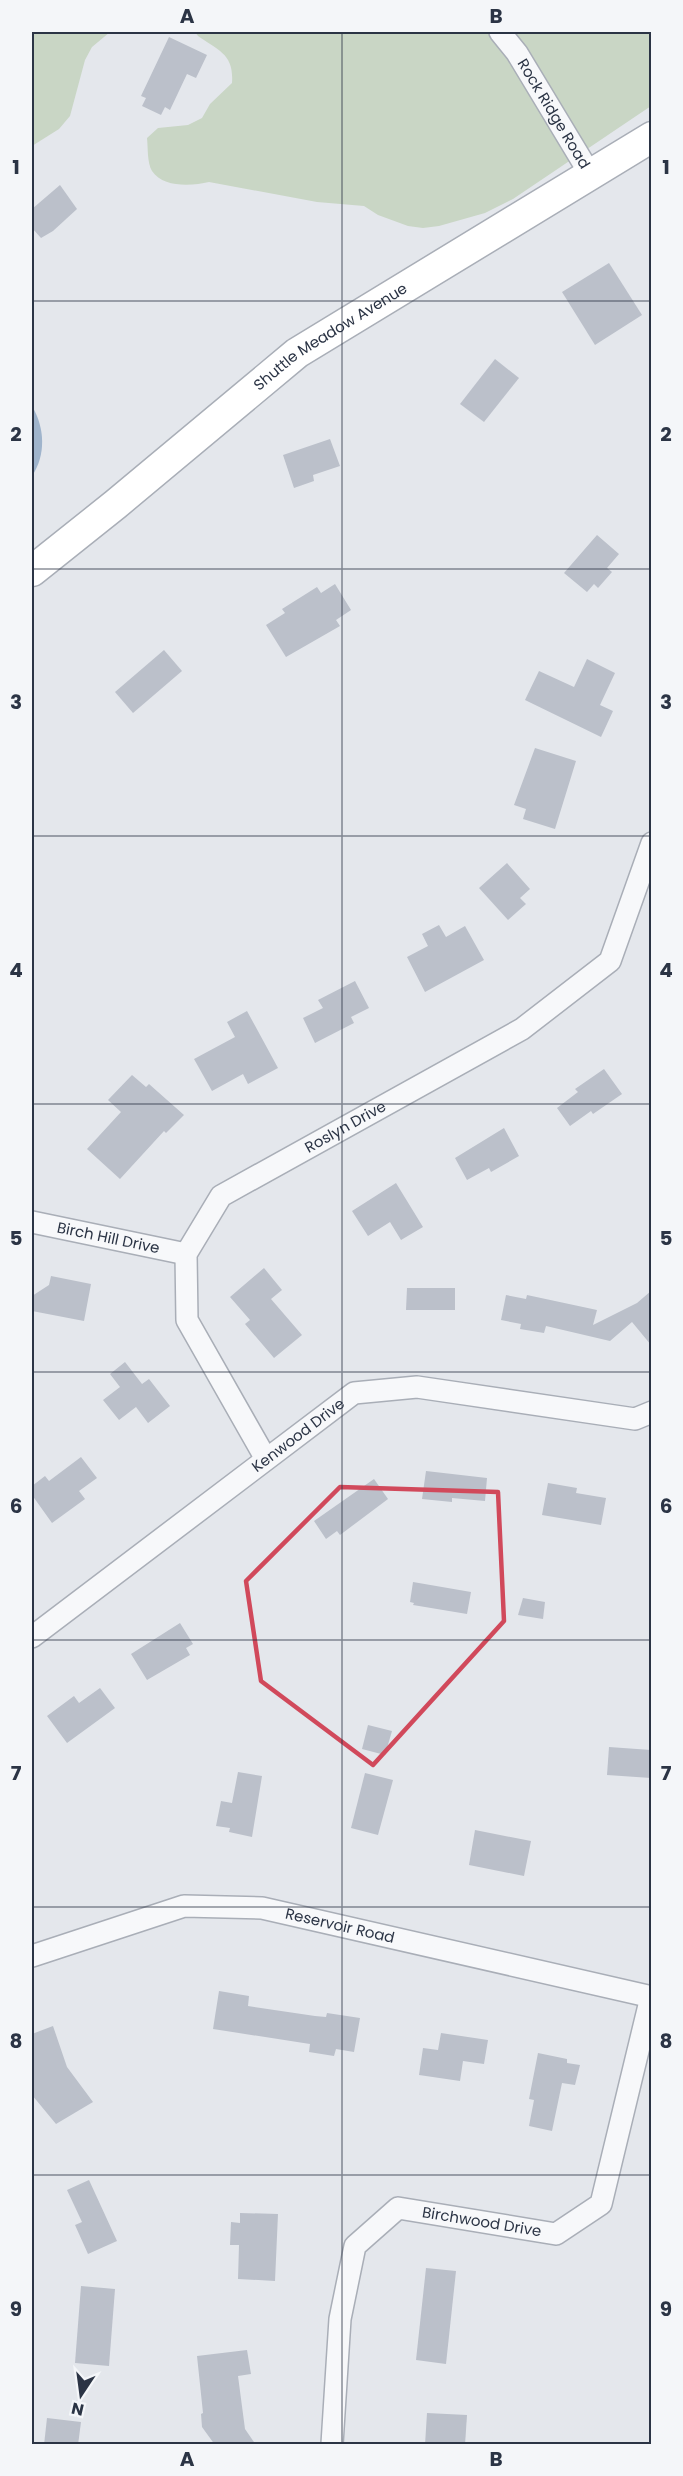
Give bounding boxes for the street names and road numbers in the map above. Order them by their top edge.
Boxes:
street label: Rock Ridge Road [513,55,595,172]
street label: Shuttle Meadow Avenue [249,277,411,395]
street label: Roslyn Drive [301,1095,390,1158]
street label: Birch Hill Drive [55,1216,162,1258]
street label: Kenwood Drive [247,1393,349,1477]
street label: Reservoir Road [283,1903,397,1948]
street label: Birchwood Drive [421,2201,543,2241]

